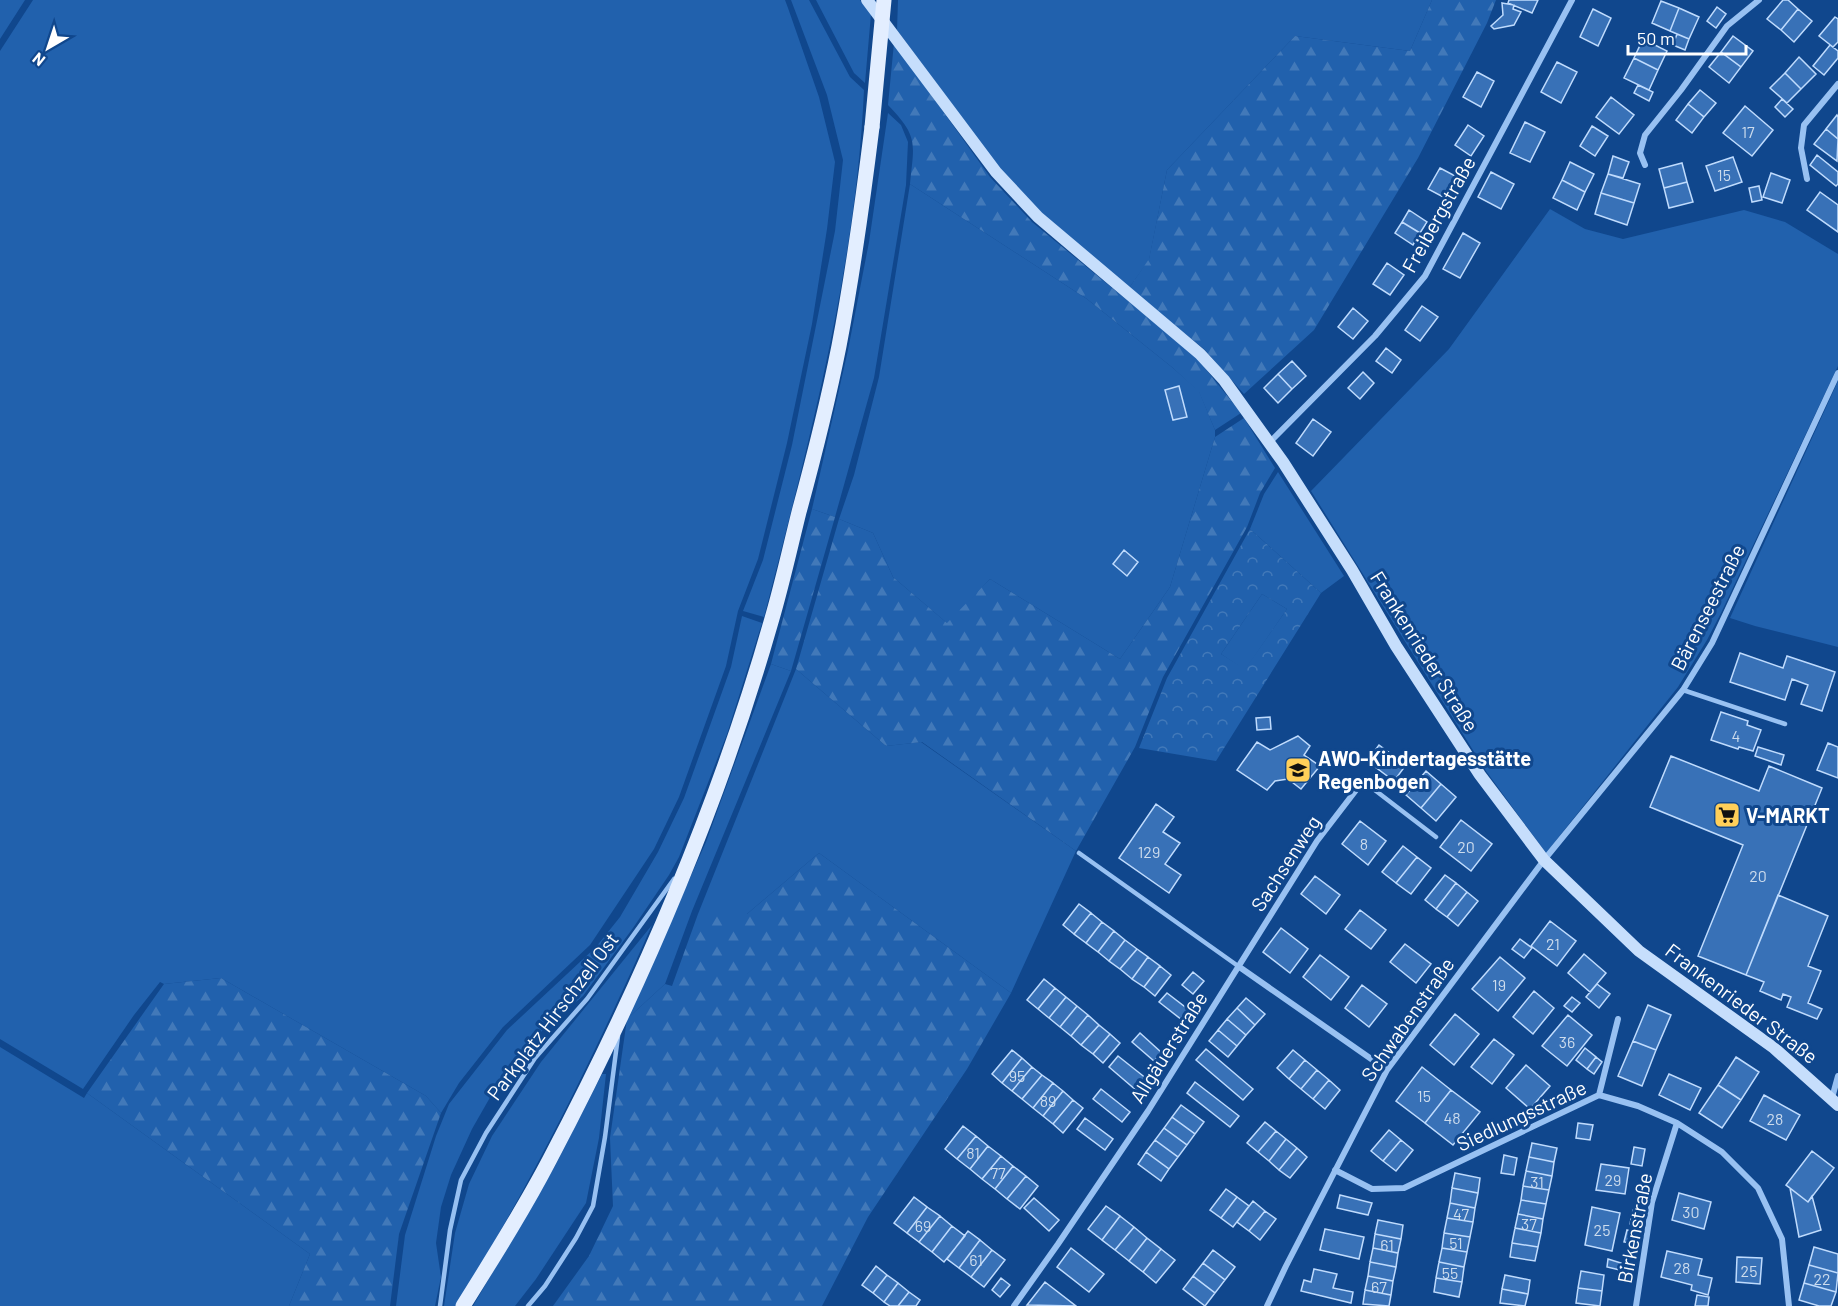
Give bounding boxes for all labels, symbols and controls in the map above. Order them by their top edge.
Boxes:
north arrow [18,18,78,78]
scale bar [1628,18,1746,56]
text: 50 m [1637,27,1675,49]
text: N [28,49,48,71]
house number: 17 [1741,122,1755,141]
street label: Freibergstraße [1396,152,1480,276]
house number: 15 [1717,165,1731,184]
street label: Bärenseestraße [1665,540,1749,674]
street label: Frankenrieder Straße [1366,566,1484,736]
house number: 4 [1732,726,1740,745]
place label: AWO-Kindertagesstätte Regenbogen [1318,746,1531,793]
school or university icon: AWO-Kindertagesstätte Regenbogen [1283,755,1313,785]
supermarket icon: V-MARKT [1712,800,1742,830]
place label: V-MARKT [1746,803,1830,827]
street label: Sachsenweg [1245,811,1325,915]
house number: 8 [1360,834,1368,853]
house number: 20 [1457,837,1475,856]
house number: 129 [1138,842,1160,861]
house number: 20 [1749,866,1767,885]
street label: Parkplatz Hirschzell Ost [481,927,623,1105]
house number: 21 [1546,934,1560,953]
street label: Frankenrieder Straße [1661,938,1823,1068]
street label: Schwabenstraße [1355,953,1459,1085]
house number: 19 [1492,975,1506,994]
street label: Allgäuerstraße [1124,987,1212,1107]
house number: 36 [1559,1032,1575,1051]
house number: 95 [1009,1066,1025,1085]
street label: Siedlungsstraße [1452,1074,1590,1156]
house number: 15 [1417,1086,1431,1105]
house number: 89 [1040,1091,1056,1110]
house number: 48 [1443,1108,1461,1127]
house number: 28 [1767,1109,1783,1128]
house number: 81 [966,1143,980,1162]
house number: 77 [990,1163,1006,1182]
house number: 29 [1605,1170,1621,1189]
street label: Birkenstraße [1612,1171,1656,1285]
house number: 31 [1530,1172,1544,1191]
house number: 30 [1682,1202,1700,1221]
house number: 47 [1453,1204,1469,1223]
house number: 37 [1521,1214,1537,1233]
house number: 69 [915,1216,931,1235]
house number: 25 [1594,1220,1610,1239]
house number: 51 [1449,1233,1463,1252]
house number: 61 [1380,1235,1394,1254]
house number: 61 [969,1250,983,1269]
house number: 28 [1674,1258,1690,1277]
house number: 25 [1741,1261,1757,1280]
house number: 55 [1442,1263,1458,1282]
house number: 22 [1813,1269,1831,1288]
house number: 67 [1371,1277,1387,1296]

